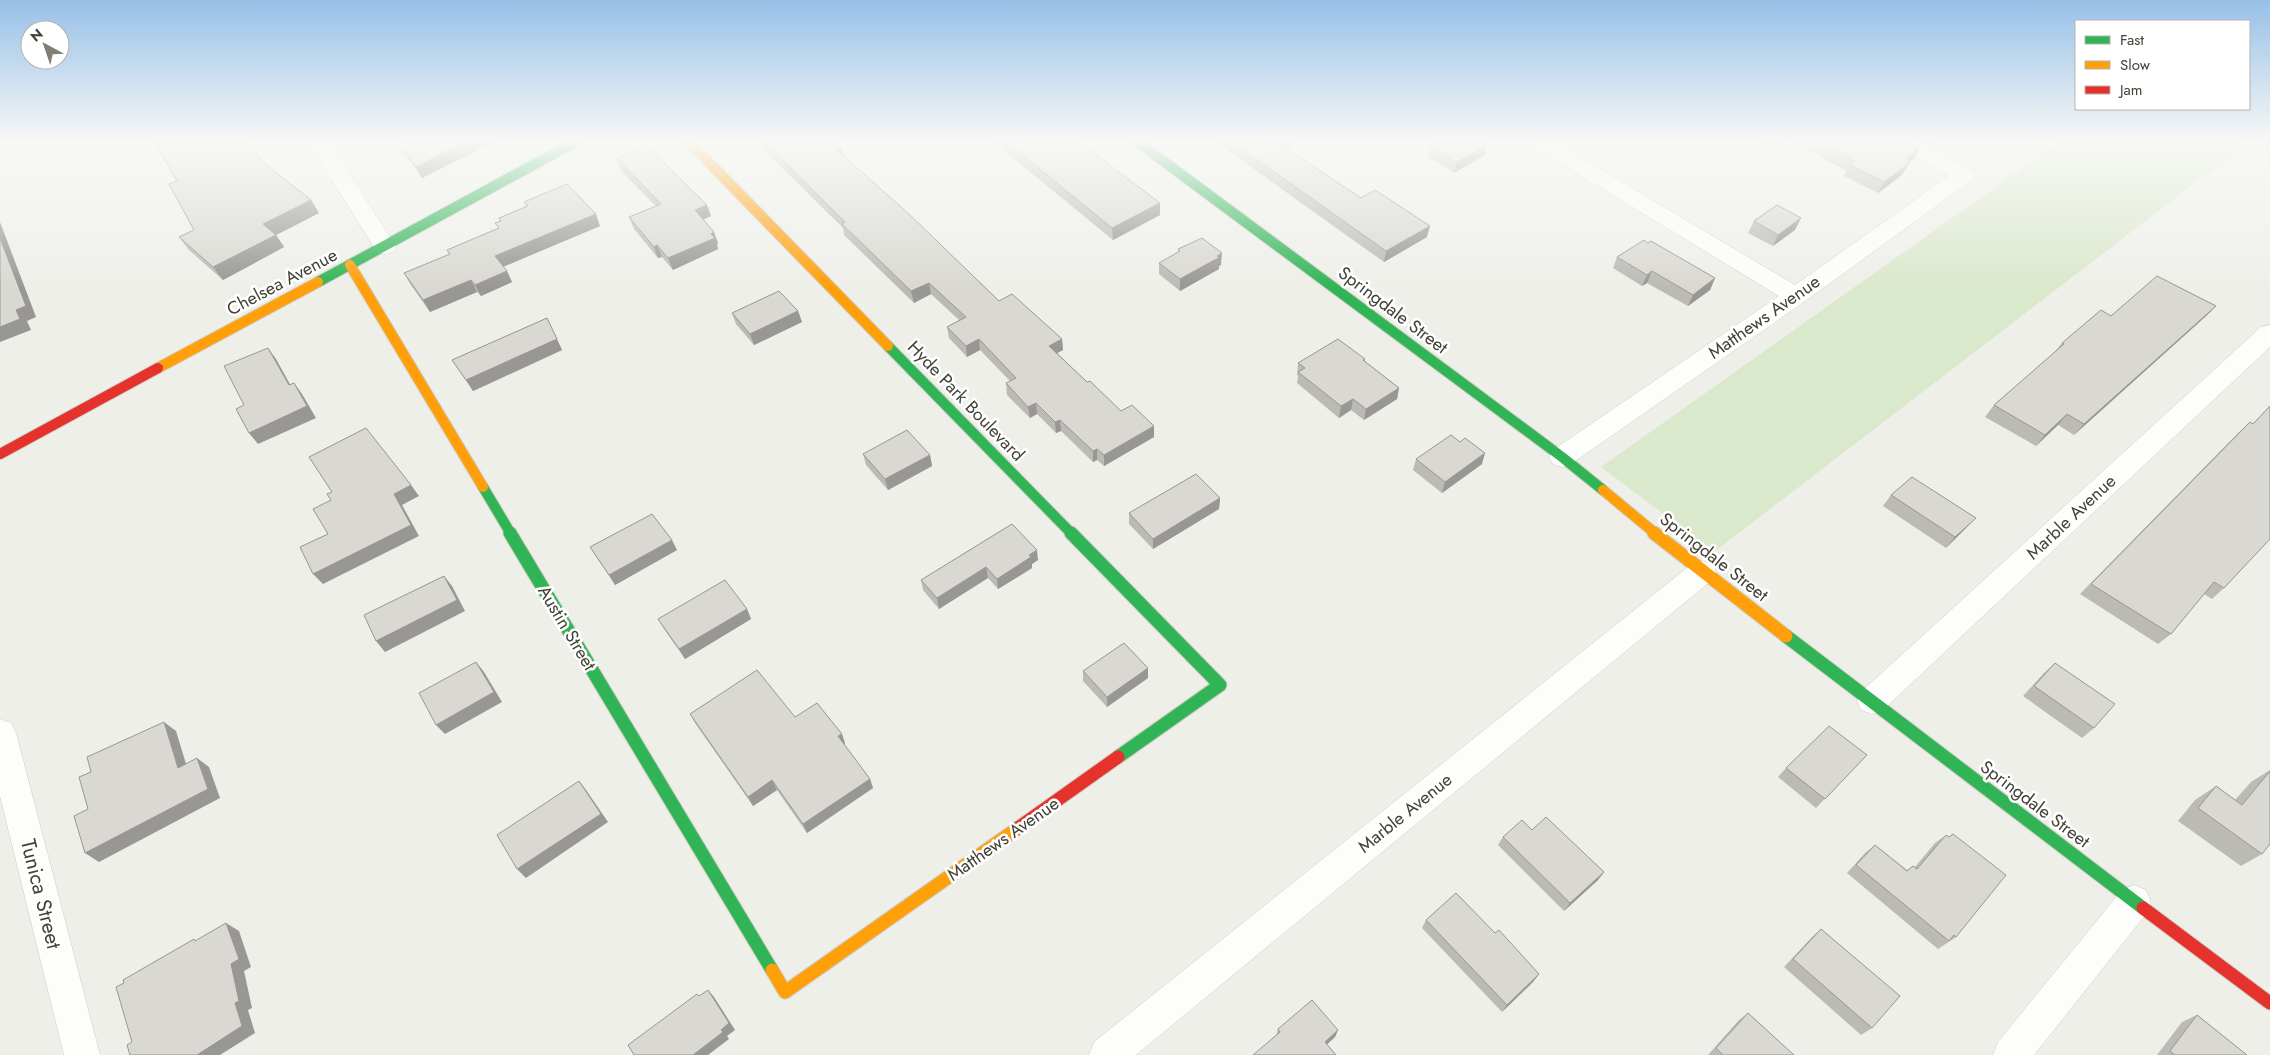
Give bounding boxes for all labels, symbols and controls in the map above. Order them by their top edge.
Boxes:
north arrow [20,20,70,70]
legend [2075,20,2250,110]
text: N [26,24,47,46]
text: Fast [2120,29,2144,51]
text: Slow [2120,54,2151,76]
text: Jam [2118,79,2143,101]
street label: Chelsea Avenue [222,242,342,322]
street label: Springdale Street [1333,260,1454,360]
street label: Matthews Avenue [1703,269,1825,365]
street label: Hyde Park Boulevard [902,335,1030,467]
street label: Marble Avenue [2020,468,2122,566]
street label: Springdale Street [1654,506,1774,608]
street label: Austin Street [531,581,603,676]
street label: Springdale Street [1975,754,2096,854]
street label: Marble Avenue [1352,767,1458,859]
street label: Matthews Avenue [942,791,1064,887]
street label: Tunica Street [13,836,69,952]

